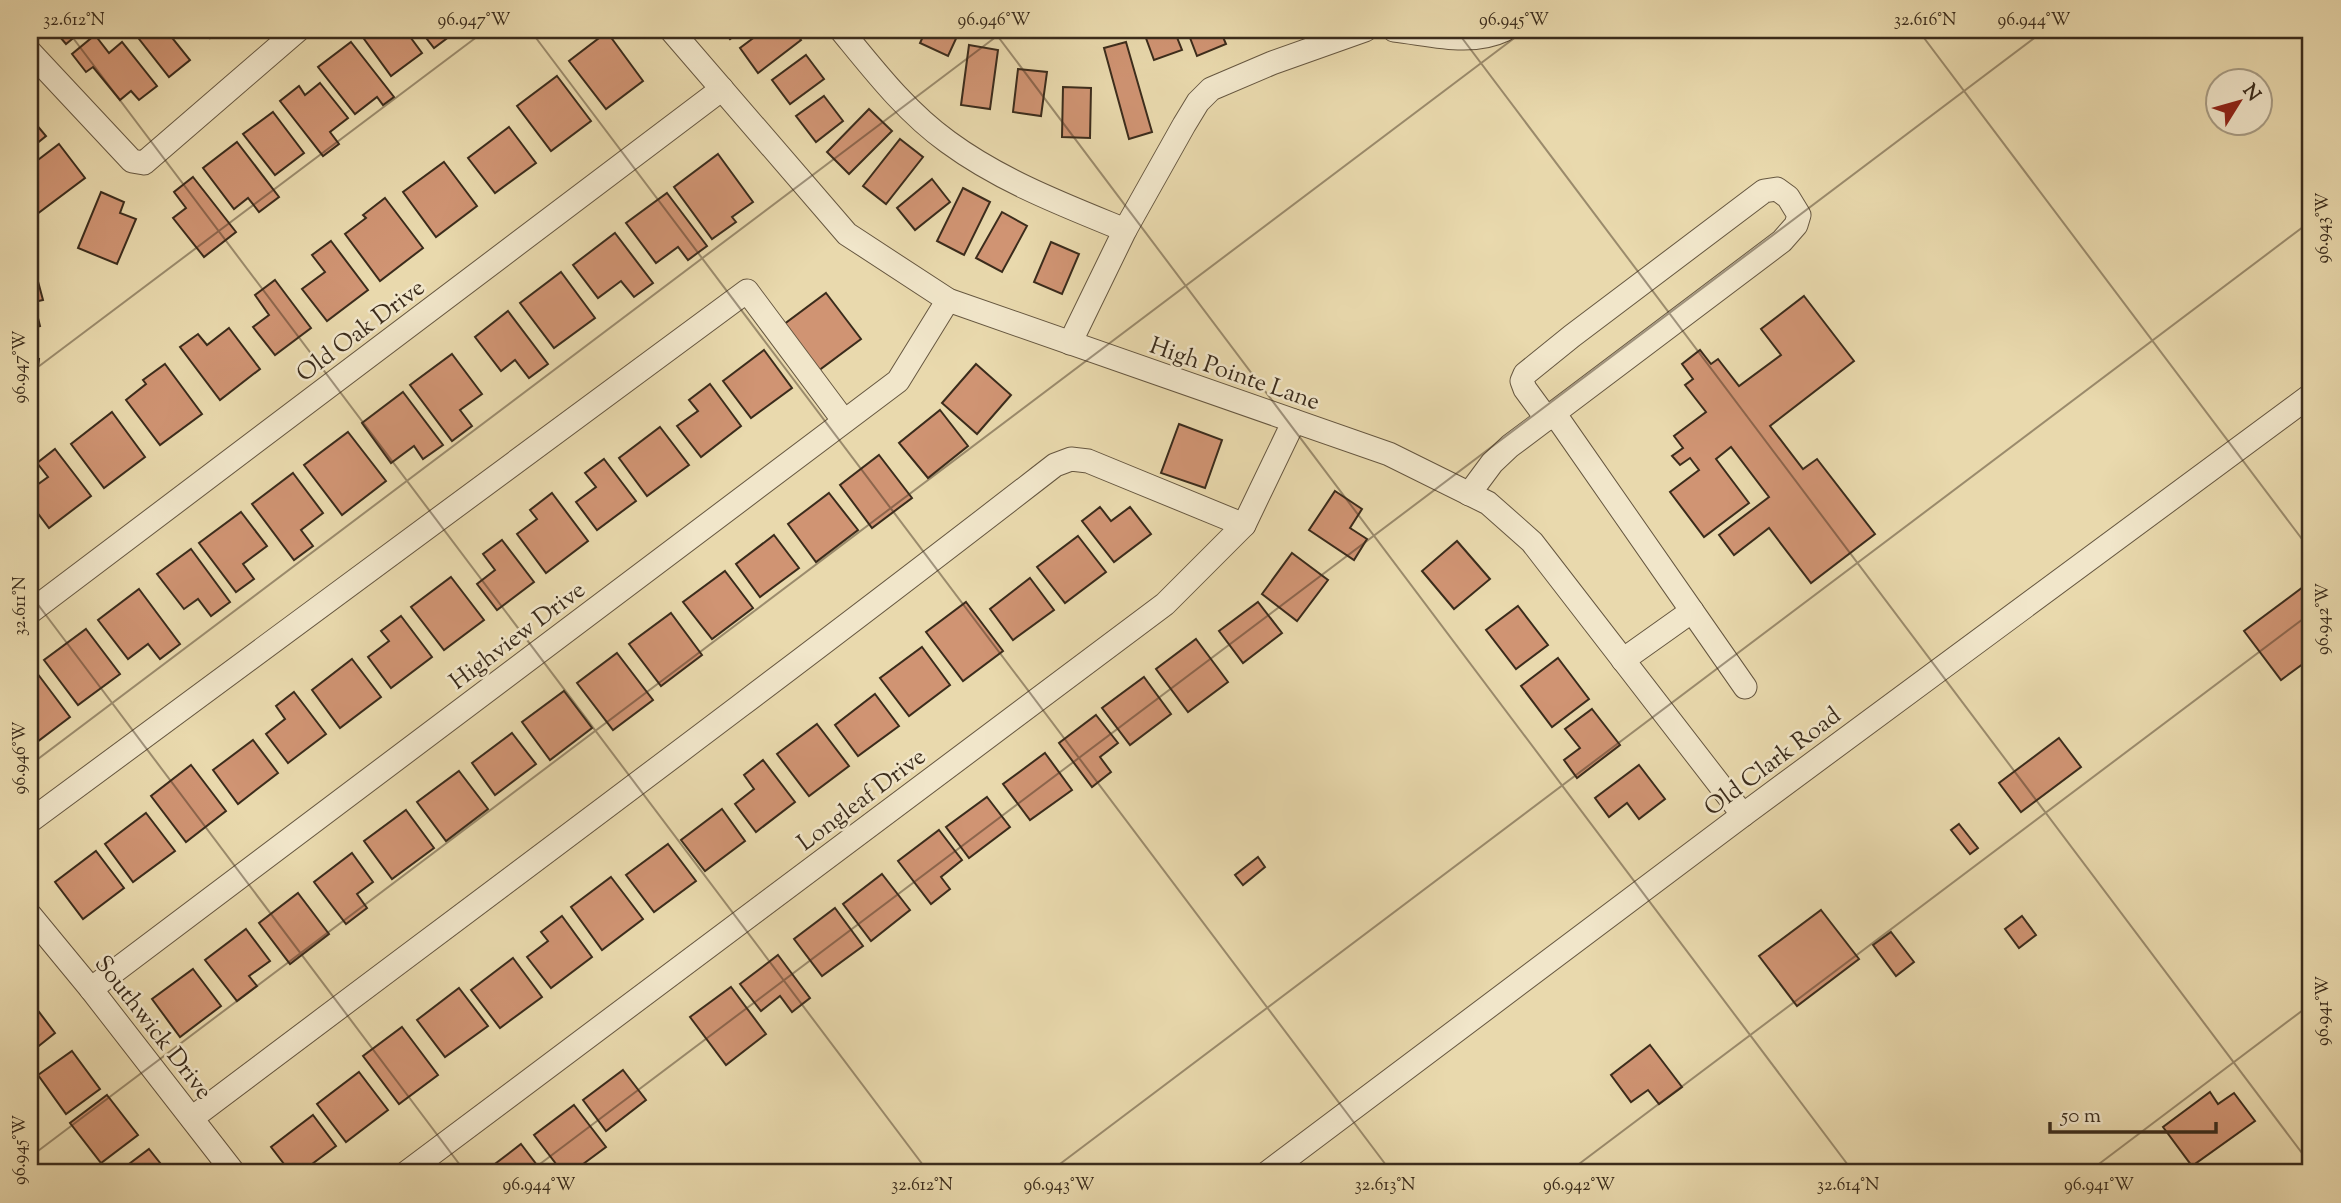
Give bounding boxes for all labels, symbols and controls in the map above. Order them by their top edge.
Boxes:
text: 32.612°N [43,8,105,34]
text: 96.947°W [437,8,511,34]
text: 96.946°W [958,8,1030,34]
text: 96.945°W [1479,8,1549,34]
text: 32.616°N [1894,8,1956,34]
text: 96.944°W [1998,8,2070,34]
north arrow [2204,66,2274,136]
text: N [2235,79,2266,107]
text: 96.943°W [2311,192,2337,264]
street label: Old Oak Drive [290,272,433,391]
text: 96.947°W [8,330,34,404]
street label: High Pointe Lane [1145,330,1324,420]
street label: Highview Drive [443,574,593,699]
text: 32.611°N [8,576,34,636]
text: 96.942°W [2311,583,2337,655]
street label: Old Clark Road [1698,700,1849,825]
text: 96.946°W [8,722,34,794]
street label: Longleaf Drive [791,741,934,860]
street label: Southwick Drive [85,949,220,1108]
text: 96.941°W [2311,976,2337,1046]
scale bar [2050,1091,2217,1135]
text: 50 m [2060,1102,2101,1132]
text: 96.945°W [8,1115,34,1185]
text: 96.944°W [503,1173,575,1199]
text: 32.612°N [891,1173,953,1199]
text: 96.943°W [1023,1173,1095,1199]
text: 32.613°N [1355,1173,1415,1199]
text: 96.942°W [1543,1173,1615,1199]
text: 32.614°N [1817,1173,1879,1199]
text: 96.941°W [2064,1173,2134,1199]

